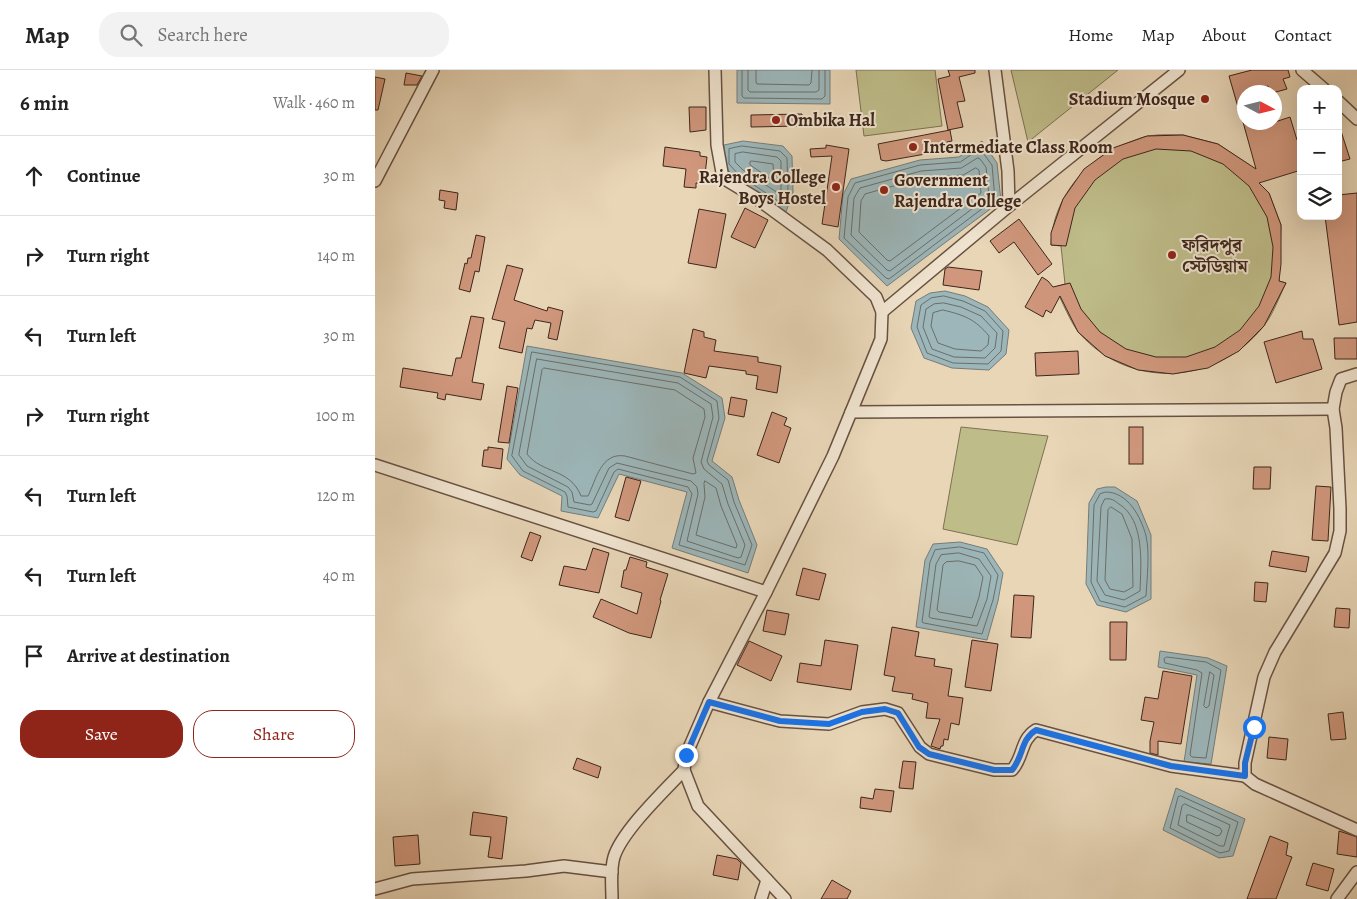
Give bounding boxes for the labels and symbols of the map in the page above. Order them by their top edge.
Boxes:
north arrow [1237,85,1282,130]
place label: Stadium Mosque [1069,87,1195,111]
marker: Stadium Mosque [1199,93,1211,105]
place label: Ombika Hal [786,108,875,132]
marker: Ombika Hal [770,114,782,126]
place label: Intermediate Class Room [923,135,1113,159]
marker: Intermediate Class Room [907,141,919,153]
place label: Rajendra College Boys Hostel [699,165,826,210]
place label: Government Rajendra College [894,168,1021,213]
marker: Rajendra College Boys Hostel [830,181,842,193]
marker: Government Rajendra College [878,184,890,196]
place label: ফরিদপুর স্টেডিয়াম [1181,233,1249,278]
marker: ফরিদপুর স্টেডিয়াম [1166,249,1178,261]
route start [1243,716,1266,739]
route end [675,744,698,767]

